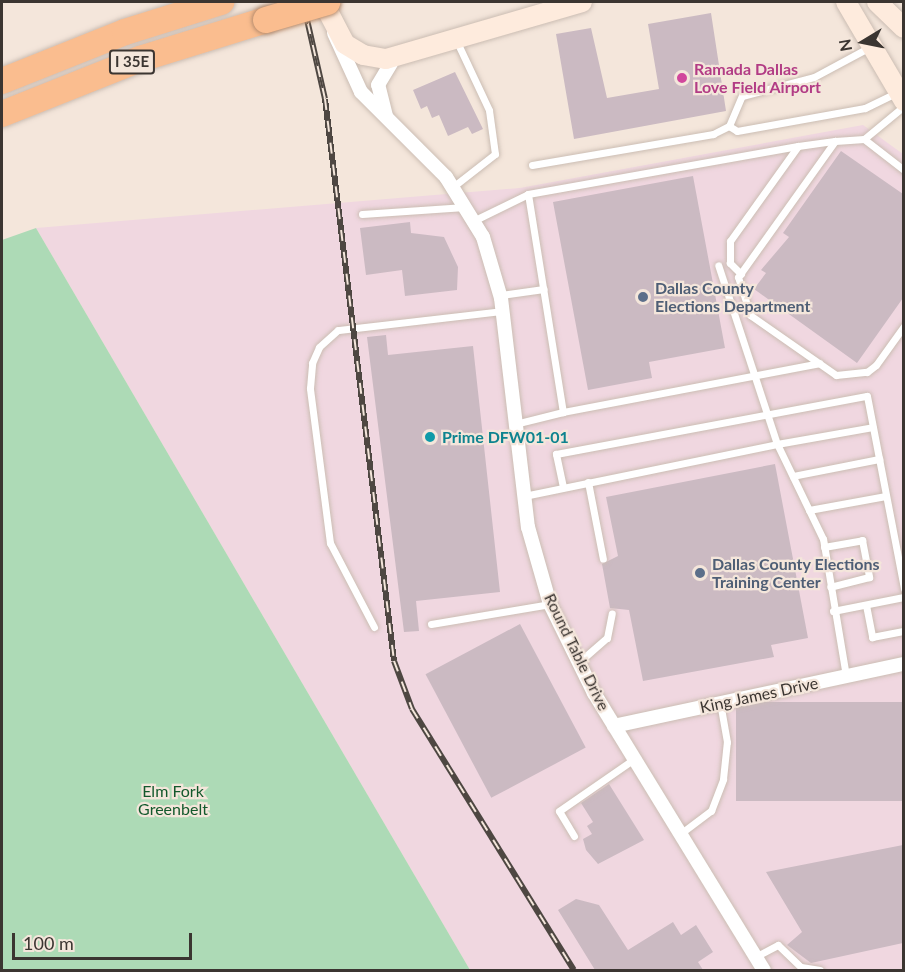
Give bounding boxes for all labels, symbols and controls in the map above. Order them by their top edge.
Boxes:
north arrow [833,12,893,72]
text: N [834,38,855,53]
road number: I 35E [108,50,156,74]
place label: Ramada Dallas Love Field Airport [694,59,821,97]
marker: Ramada Dallas Love Field Airport [675,71,689,85]
place label: Dallas County Elections Department [655,278,810,316]
marker: Dallas County Elections Department [636,290,650,304]
place label: Prime DFW01-01 [442,427,569,447]
marker: Prime DFW01-01 [423,430,437,444]
place label: Dallas County Elections Training Center [712,554,880,592]
marker: Dallas County Elections Training Center [693,566,707,580]
street label: Round Table Drive [540,590,614,714]
street label: King James Drive [698,673,820,717]
park label: Elm Fork Greenbelt [138,781,208,819]
scale bar [15,921,195,959]
text: 100 m [23,932,74,954]

